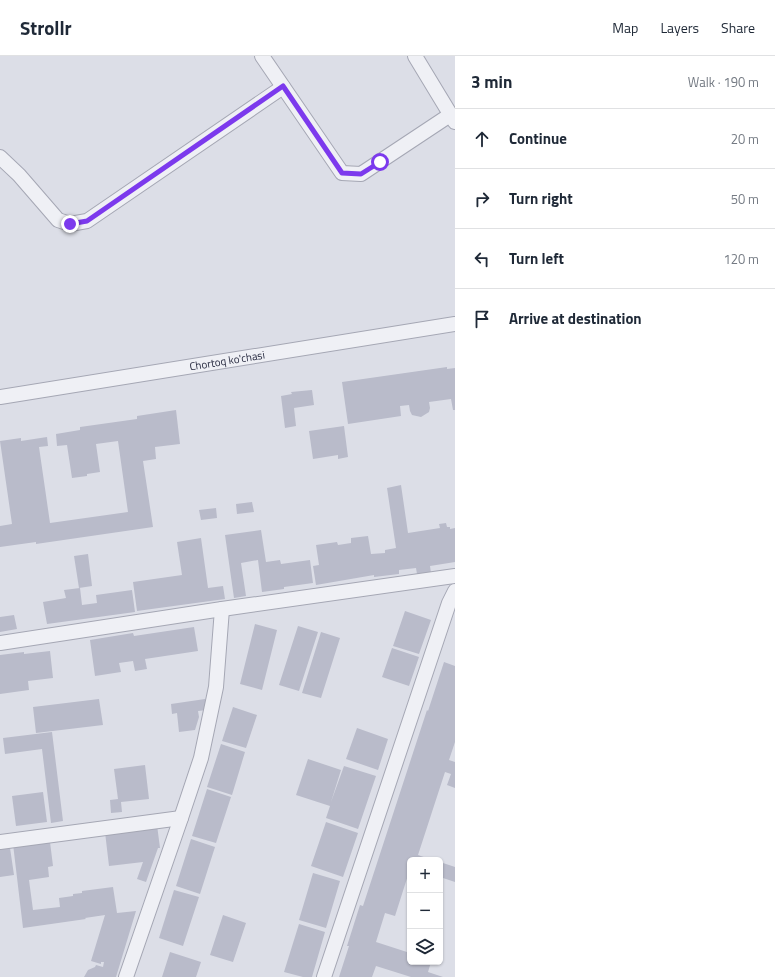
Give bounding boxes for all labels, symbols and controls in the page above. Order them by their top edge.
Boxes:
text: Strollr [20,13,72,42]
text: Map [612,17,638,38]
text: Layers [660,17,699,38]
text: Share [721,17,755,38]
text: 3 min [471,69,512,95]
text: Walk · 190 m [688,72,759,92]
text: Continue [509,127,567,150]
icon: ahead [471,128,493,150]
text: 20 m [731,129,759,149]
route start [371,153,389,171]
text: Turn right [509,187,573,210]
icon: right [471,188,493,210]
text: 50 m [731,189,759,209]
route end [61,215,79,233]
text: Turn left [509,247,564,270]
icon: left [471,248,493,270]
text: 120 m [723,249,759,269]
text: Arrive at destination [509,307,642,330]
icon: arrive [471,308,493,330]
street label: Chortoq ko'chasi [188,347,266,374]
map controls [407,857,443,965]
button: + [407,857,443,893]
button: − [407,893,443,929]
button: layers [407,929,443,965]

